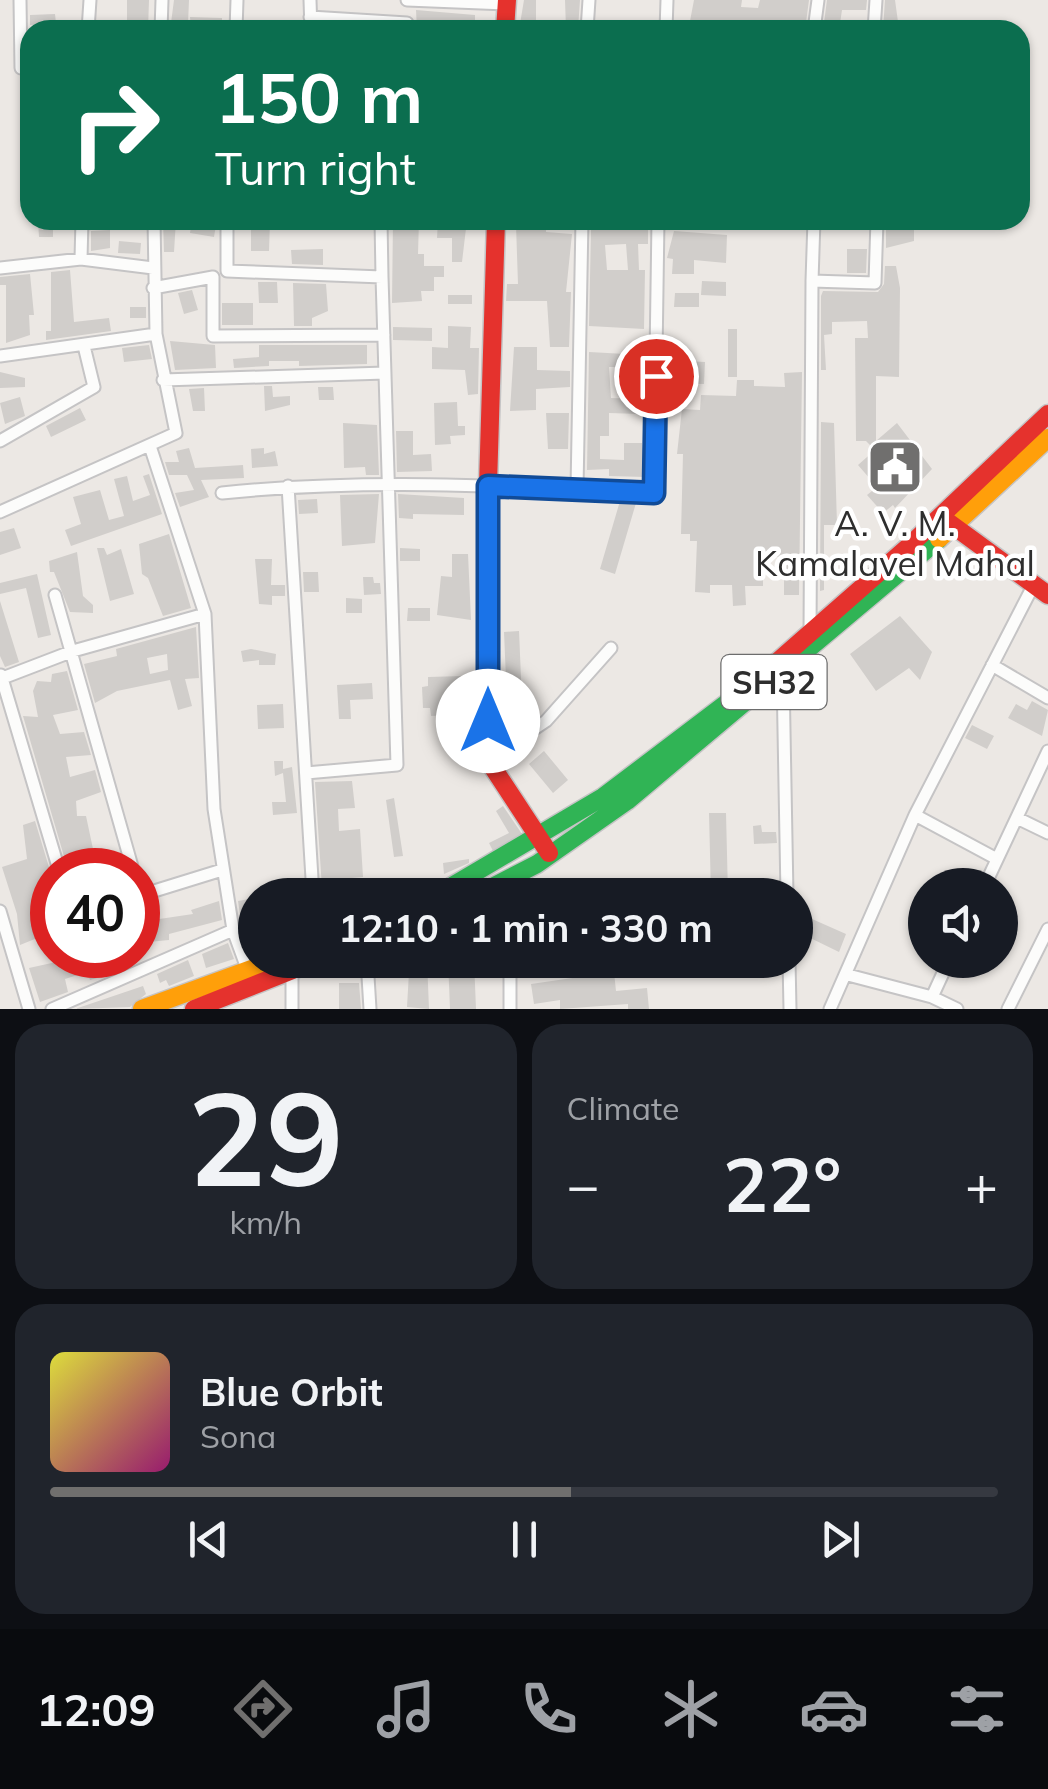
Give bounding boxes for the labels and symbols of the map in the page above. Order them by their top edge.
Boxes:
pin [614,334,699,419]
public building icon: A. V. M. Kamalavel Mahal [865,437,925,497]
place label: A. V. M. Kamalavel Mahal [755,501,1035,585]
road number: SH32 [722,655,826,709]
position arrow [436,669,540,773]
speed limit sign: 40 [30,848,160,978]

